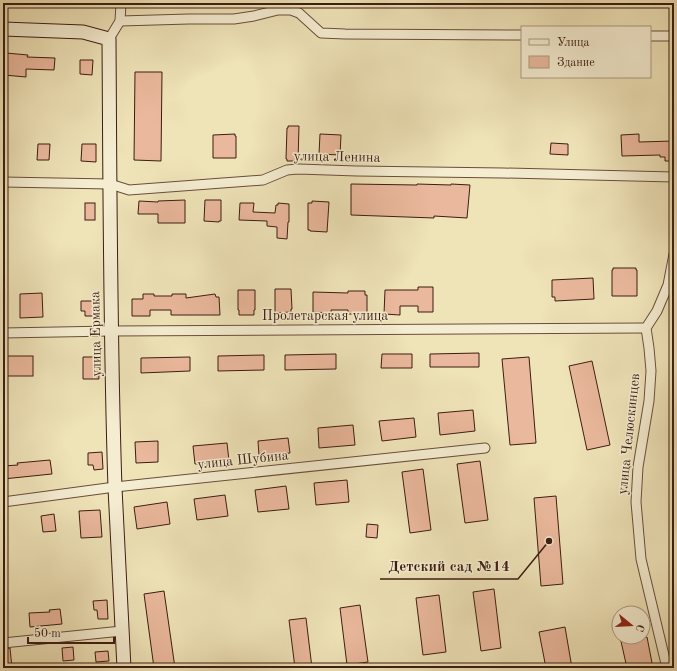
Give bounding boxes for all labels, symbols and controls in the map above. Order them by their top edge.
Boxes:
legend [521,26,651,78]
text: Улица [557,37,590,49]
text: Здание [557,57,595,69]
street label: улица Ленина [293,149,381,165]
street label: улица Ермака [88,291,104,377]
street label: Пролетарская улица [262,309,388,323]
street label: улица Челюскинцев [616,372,642,495]
street label: улица Шубина [197,448,289,472]
callout: Детский сад №14 [380,552,518,579]
text: Детский сад №14 [388,560,510,575]
north arrow [611,605,651,645]
scale bar [28,619,114,645]
text: С [633,622,645,633]
text: 50 m [34,627,61,640]

